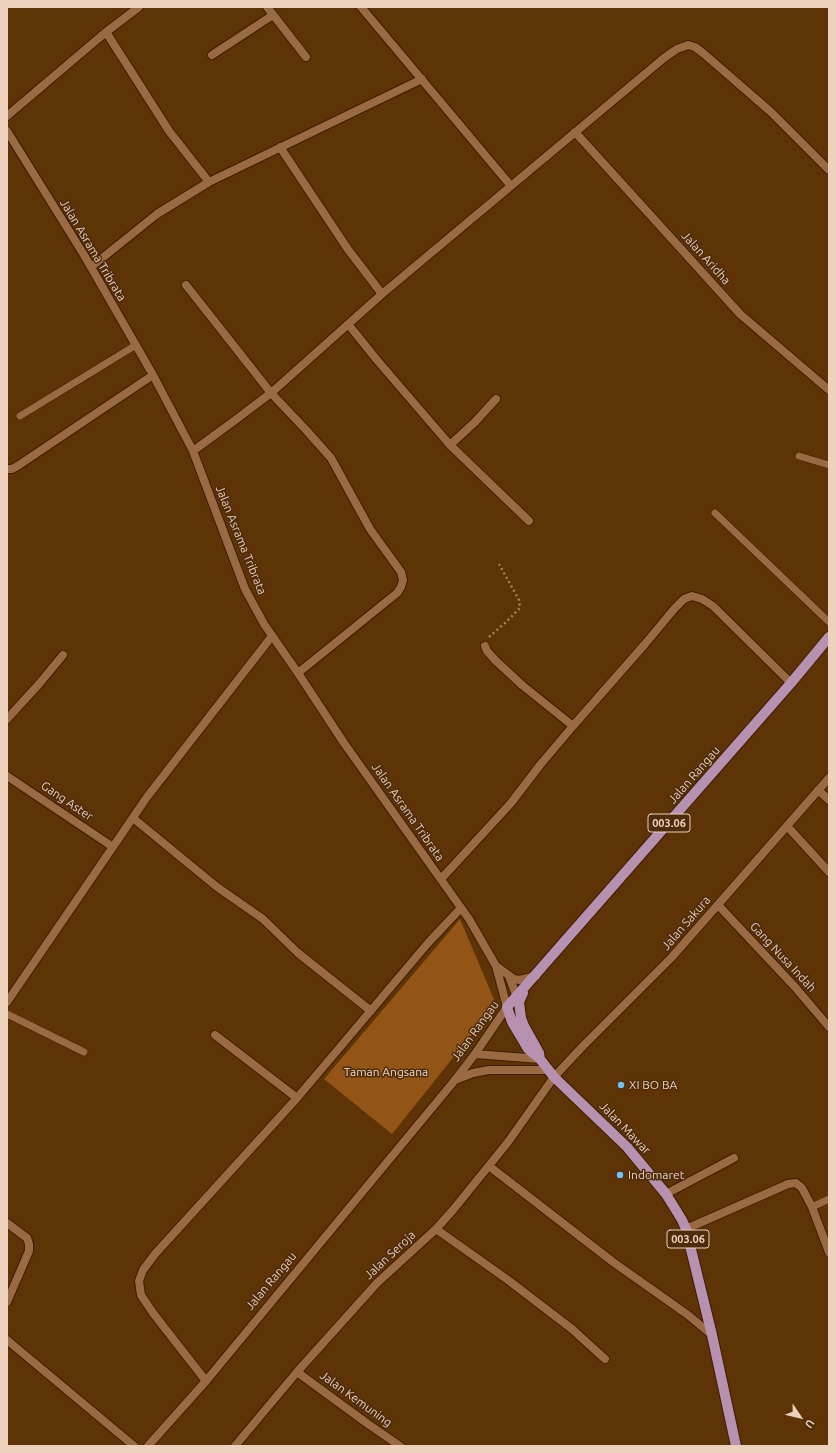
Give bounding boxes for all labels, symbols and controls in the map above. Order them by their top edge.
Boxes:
street label: Jalan Asrama Tribrata [57,196,129,304]
street label: Jalan Aridha [678,229,734,287]
street label: Jalan Asrama Tribrata [213,483,269,597]
street label: Jalan Rangau [665,743,723,807]
street label: Jalan Asrama Tribrata [369,760,447,864]
street label: Gang Aster [38,778,96,824]
road number: 003.06 [648,814,690,832]
street label: Jalan Sakura [659,893,713,953]
street label: Gang Nusa Indah [747,919,819,995]
street label: Jalan Rangau [448,998,502,1064]
park label: Taman Angsana [344,1065,428,1079]
place label: XI BO BA [629,1078,677,1092]
marker: XI BO BA [616,1080,626,1090]
street label: Jalan Mawar [596,1099,654,1157]
place label: Indomaret [628,1168,684,1182]
marker: Indomaret [615,1170,625,1180]
street label: Jalan Seroja [361,1228,419,1282]
road number: 003.06 [667,1230,709,1248]
street label: Jalan Rangau [243,1249,299,1313]
street label: Jalan Kemuning [317,1368,395,1430]
north arrow [780,1397,820,1437]
text: U [803,1417,817,1430]

